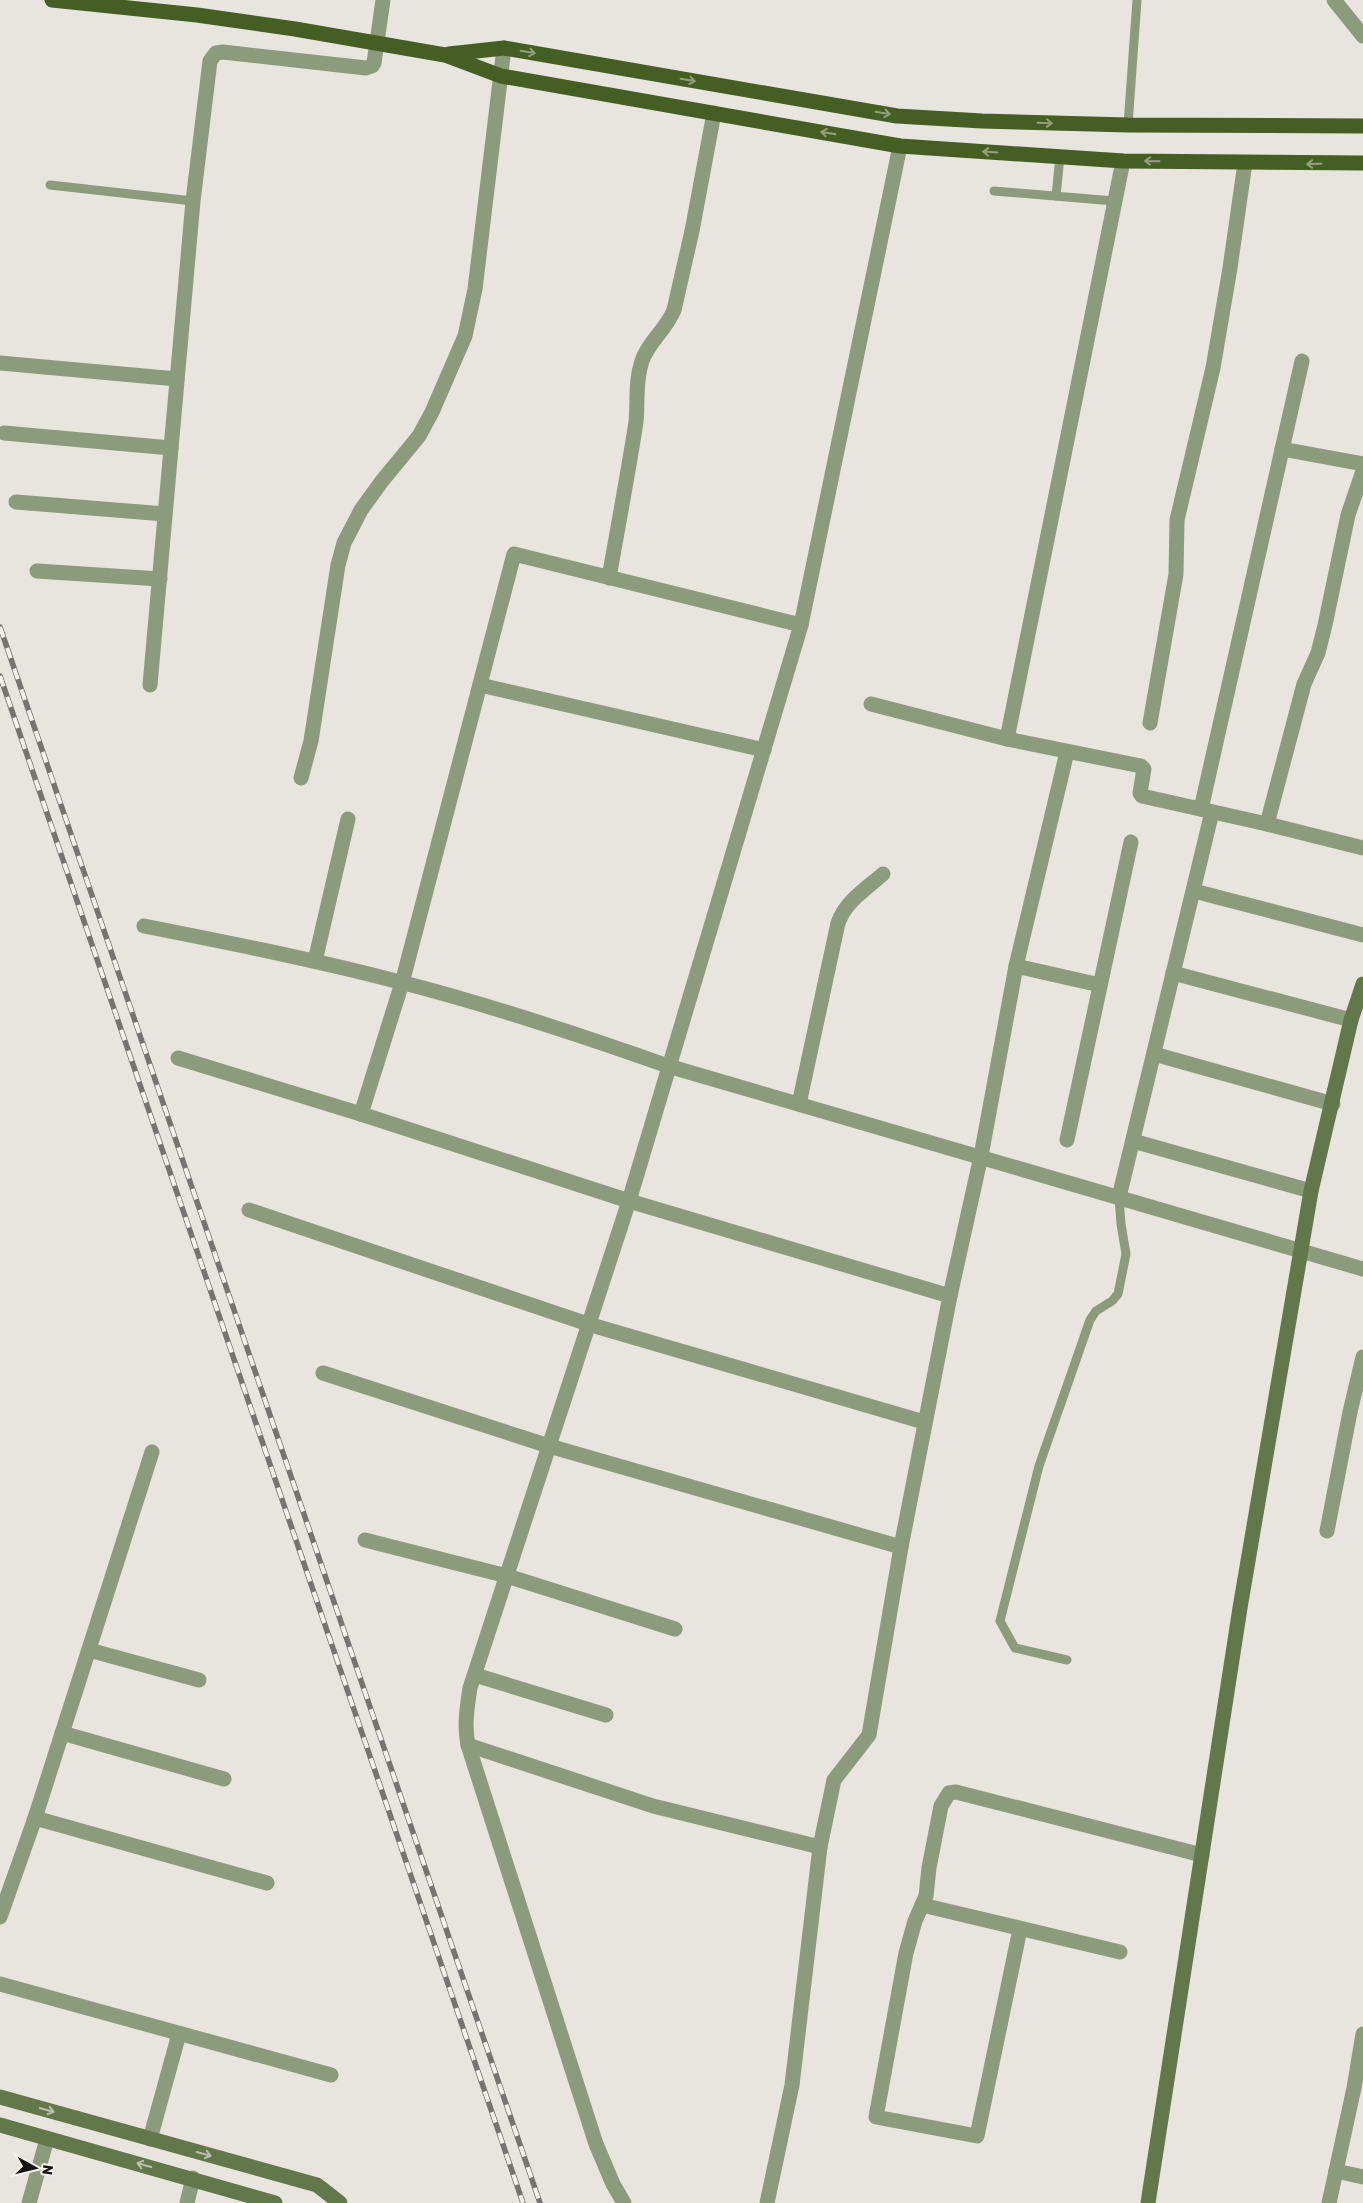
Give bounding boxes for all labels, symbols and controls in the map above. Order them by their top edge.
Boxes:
one-way arrow [520,48,536,58]
one-way arrow [680,75,696,85]
one-way arrow [874,109,890,119]
one-way arrow [1036,118,1053,128]
one-way arrow [821,128,837,138]
one-way arrow [982,147,998,156]
one-way arrow [1144,156,1160,166]
one-way arrow [1307,159,1323,169]
one-way arrow [39,2106,55,2116]
north arrow [10,2143,60,2193]
one-way arrow [195,2150,211,2159]
one-way arrow [137,2160,153,2170]
text: N [38,2164,56,2176]

